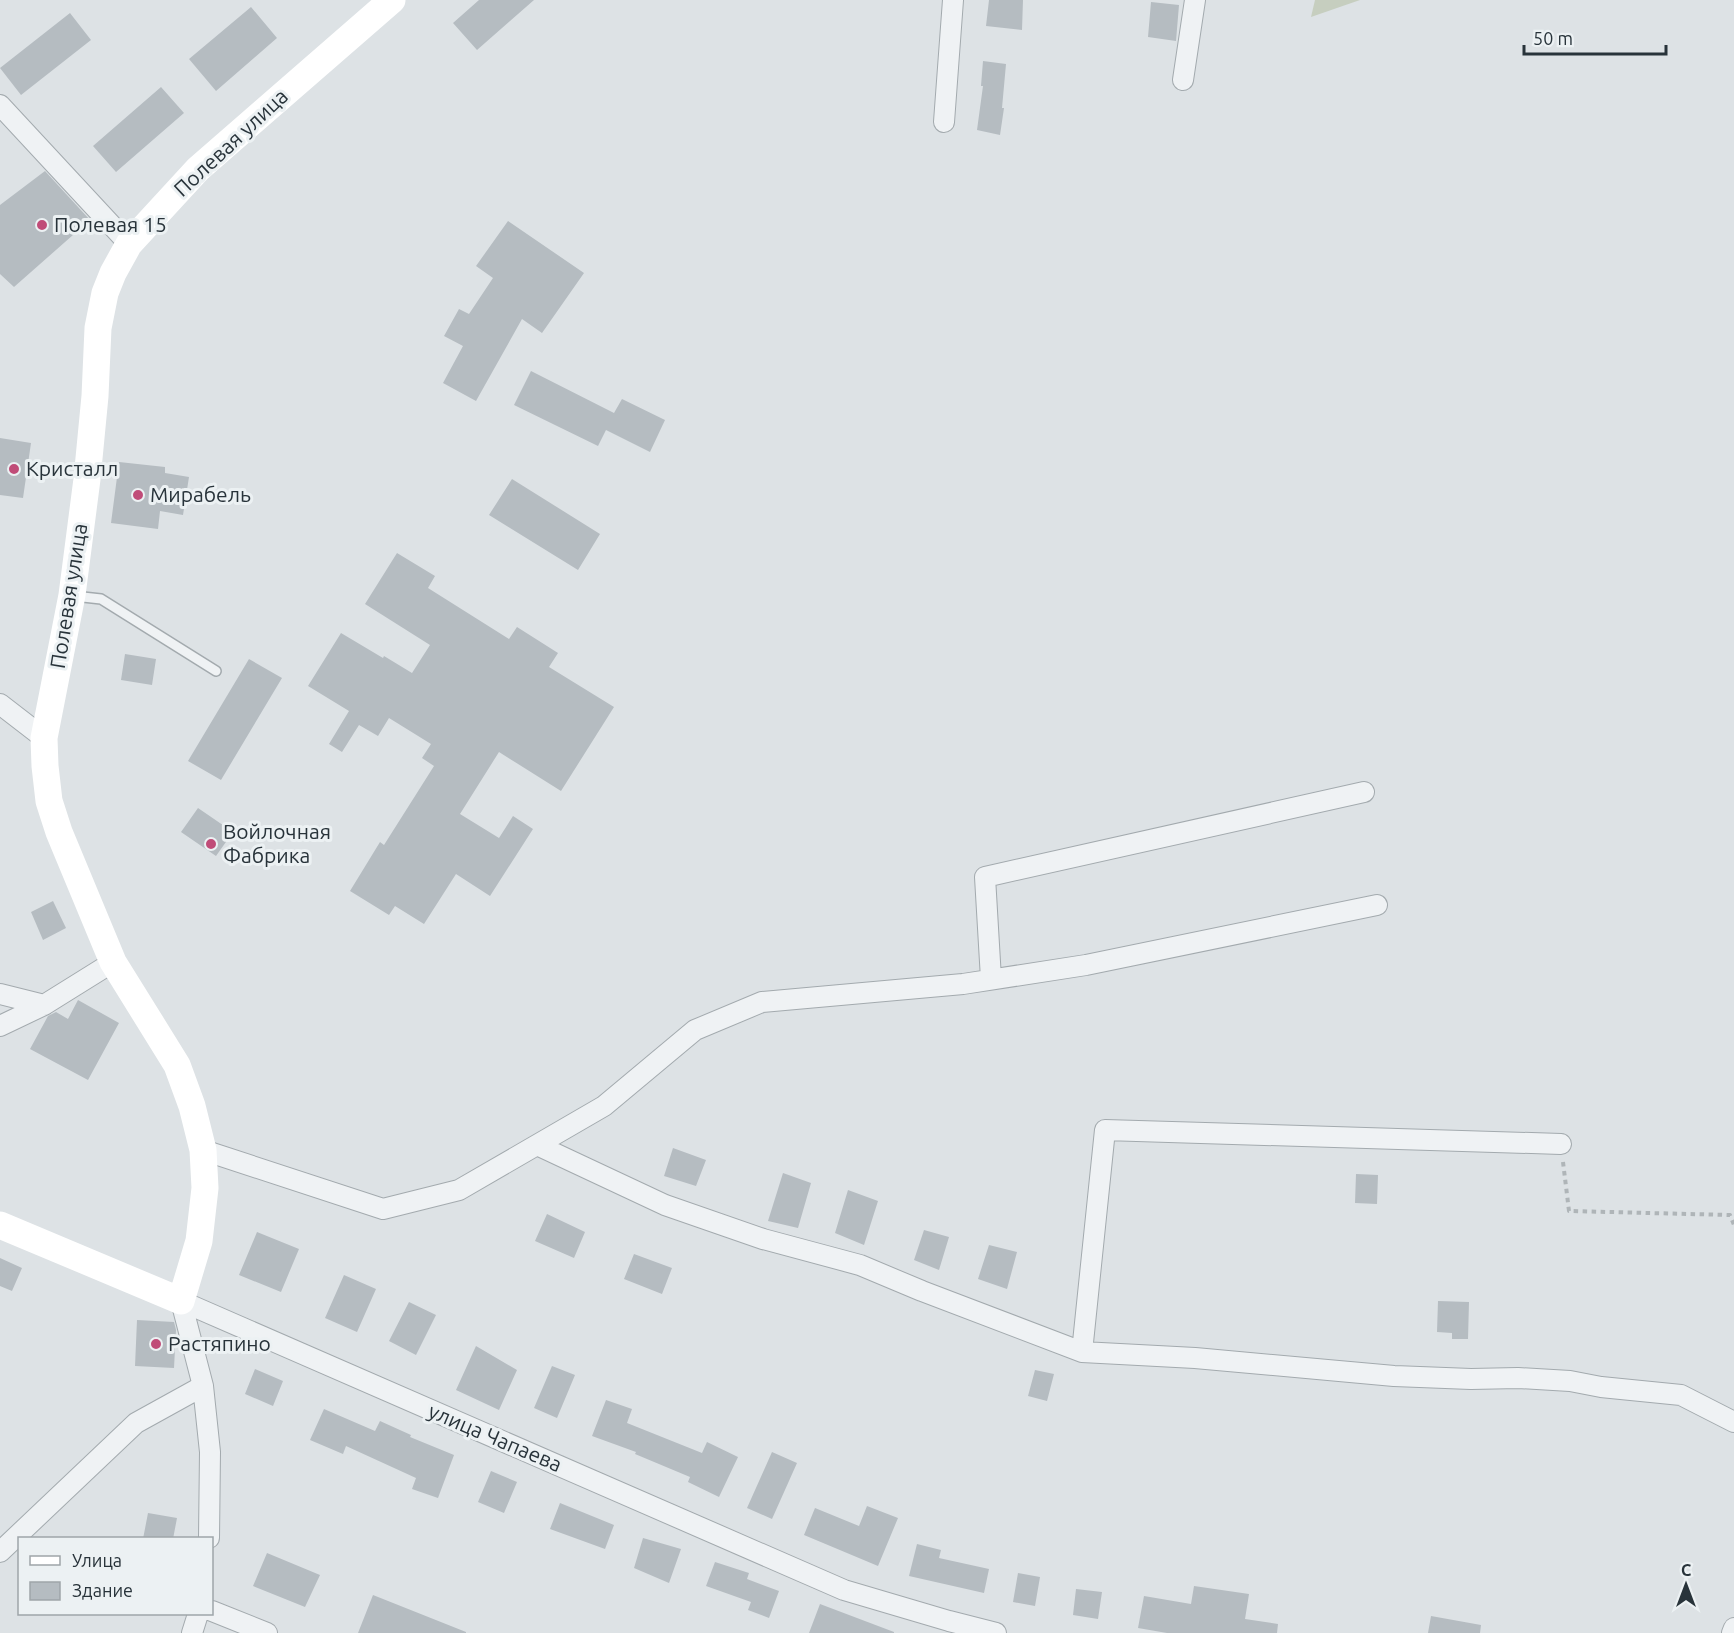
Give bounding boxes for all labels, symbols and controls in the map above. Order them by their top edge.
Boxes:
scale bar [1524,18,1666,56]
text: 50 m [1533,28,1573,48]
street label: Полевая улица [169,83,292,201]
place label: Полевая 15 [54,212,167,236]
marker: Полевая 15 [35,218,49,232]
place label: Кристалл [26,456,118,480]
marker: Кристалл [7,462,21,476]
place label: Мирабель [150,482,251,506]
marker: Мирабель [131,488,145,502]
street label: Полевая улица [45,522,91,670]
place label: Войлочная Фабрика [223,819,331,867]
marker: Войлочная Фабрика [204,837,218,851]
place label: Растяпино [168,1331,271,1355]
marker: Растяпино [149,1337,163,1351]
street label: улица Чапаева [425,1398,566,1476]
legend [18,1537,213,1615]
text: Улица [72,1550,122,1570]
north arrow [1656,1555,1716,1615]
text: С [1681,1561,1691,1579]
text: Здание [72,1580,133,1600]

